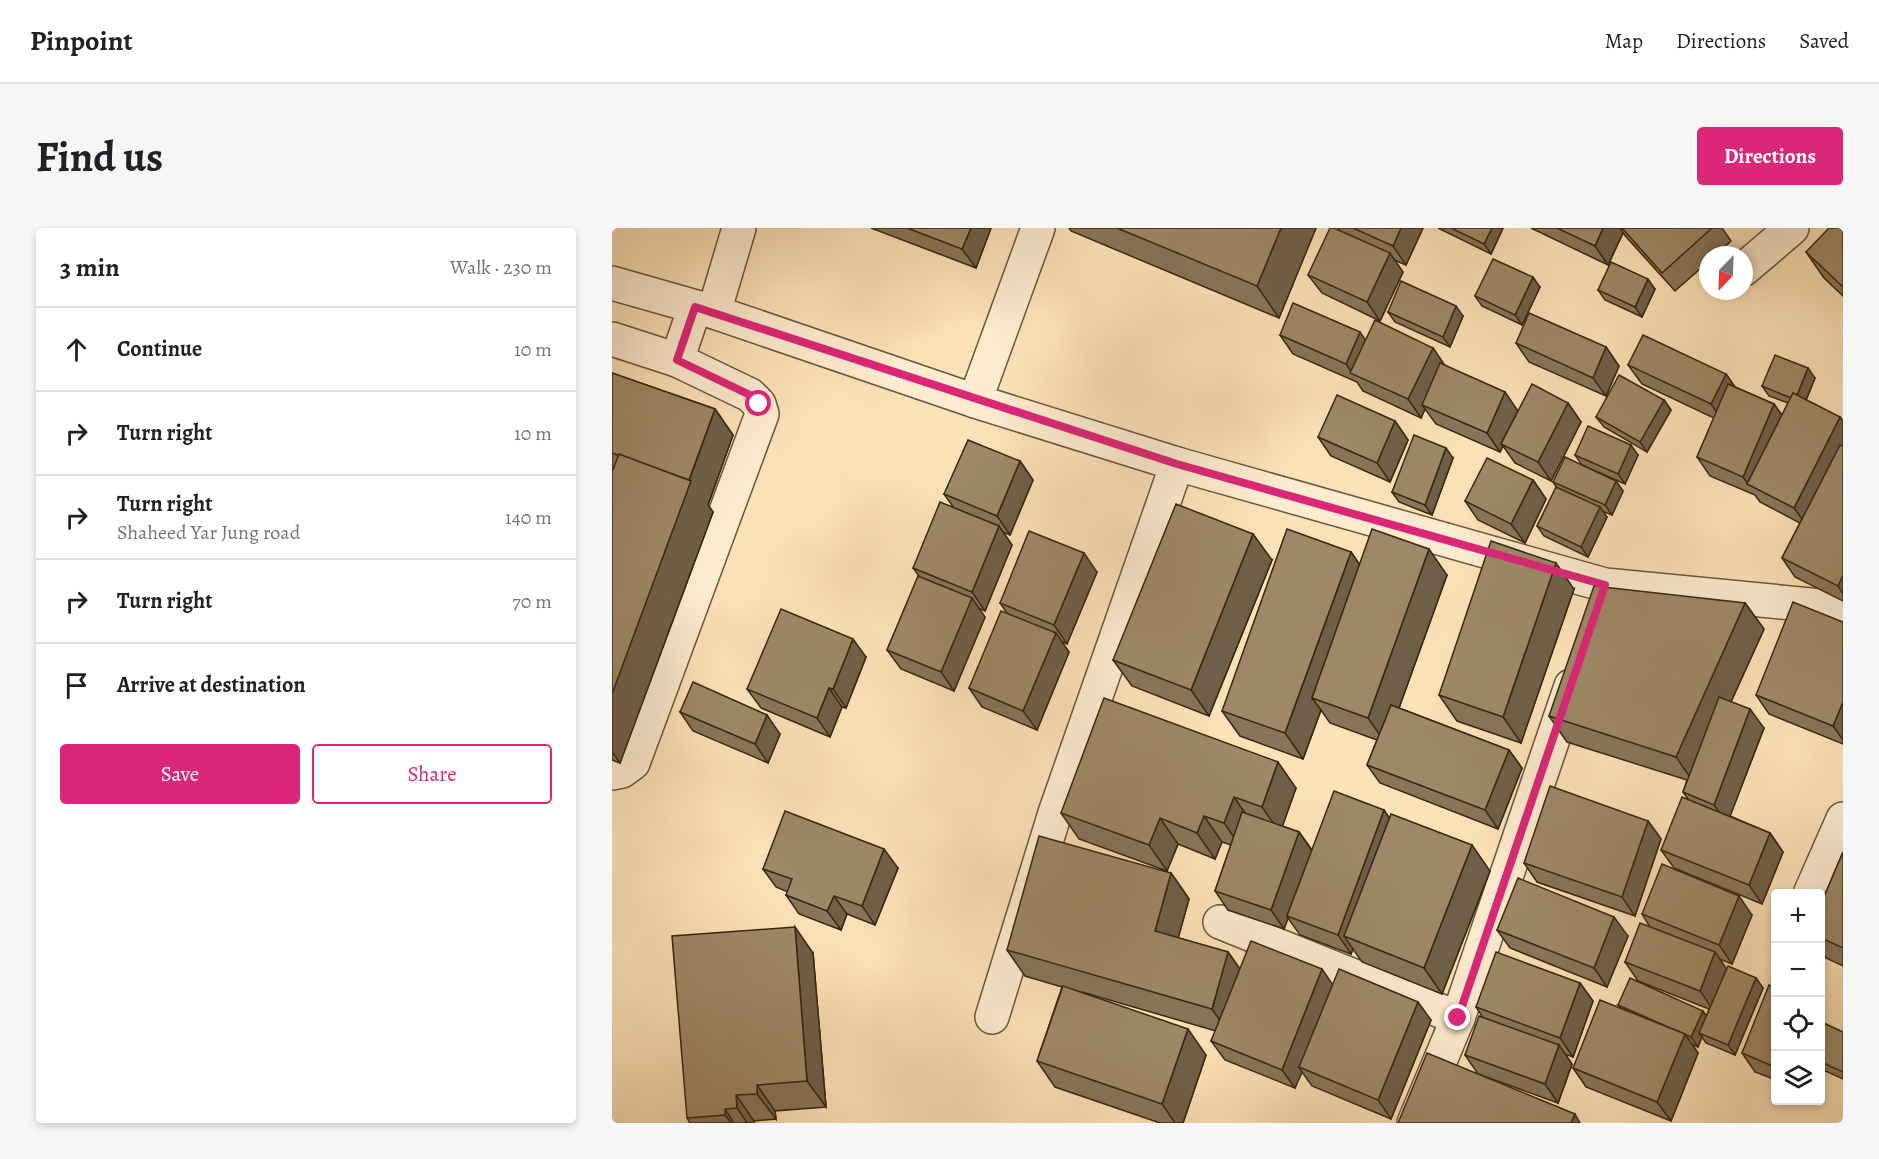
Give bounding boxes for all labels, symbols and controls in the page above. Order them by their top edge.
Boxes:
text: Pinpoint [30,22,133,60]
text: Map [1605,27,1643,55]
text: Directions [1676,27,1766,55]
text: Saved [1799,27,1849,55]
button: Directions [1697,127,1843,185]
text: Find us [36,128,163,185]
north arrow [1699,246,1753,300]
text: 3 min [60,250,120,285]
text: Walk · 230 m [450,254,552,281]
icon: ahead [60,333,93,366]
text: Continue [117,334,202,364]
text: 10 m [514,336,552,363]
route start [745,390,771,416]
icon: right [60,417,93,450]
text: Turn right [117,418,213,448]
text: 10 m [514,420,552,447]
text: Turn right [117,489,213,519]
icon: right [60,501,93,534]
text: 140 m [505,504,552,531]
text: Shaheed Yar Jung road [117,519,300,546]
icon: right [60,585,93,618]
text: Turn right [117,586,213,616]
text: 70 m [512,588,552,615]
icon: arrive [60,669,93,702]
text: Arrive at destination [117,670,306,700]
button: Save [60,744,300,804]
button: Share [312,744,552,804]
map controls [1771,889,1825,1105]
button: + [1771,889,1825,943]
button: − [1771,943,1825,997]
button: locate [1771,997,1825,1051]
route end [1444,1004,1470,1030]
button: layers [1771,1051,1825,1105]

